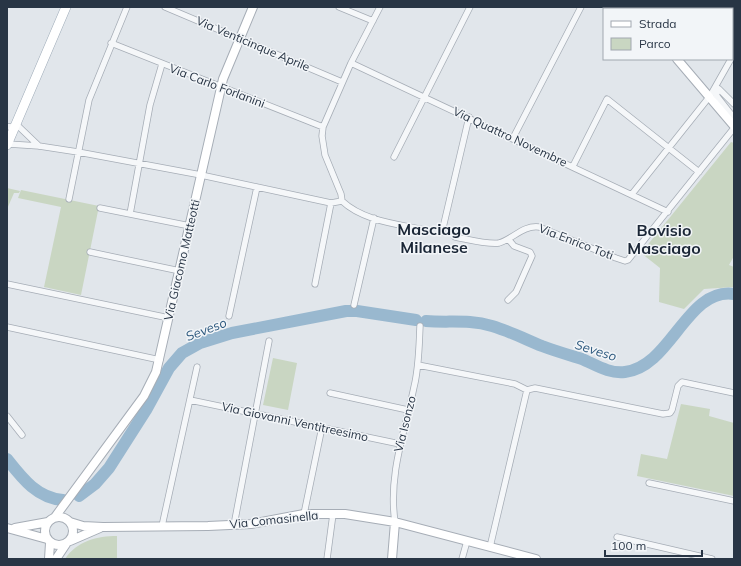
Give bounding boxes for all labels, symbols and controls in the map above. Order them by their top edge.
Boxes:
legend [603,8,733,60]
street label: Via Venticinque Aprile [194,13,312,74]
text: Strada [639,16,677,31]
text: Parco [639,36,671,51]
street label: Via Carlo Forlanini [167,60,267,111]
street label: Via Quattro Novembre [451,103,570,170]
street label: Via Giacomo Matteotti [160,198,203,322]
district label: Masciago Milanese [397,219,471,257]
street label: Via Enrico Toti [537,220,616,263]
district label: Bovisio Masciago [627,220,701,258]
water label: Seveso [183,314,229,344]
water label: Seveso [573,336,619,364]
street label: Via Isonzo [390,394,419,454]
street label: Via Giovanni Ventitreesimo [220,399,370,444]
street label: Via Comasinella [229,507,319,532]
scale bar [605,532,702,558]
text: 100 m [611,538,646,553]

